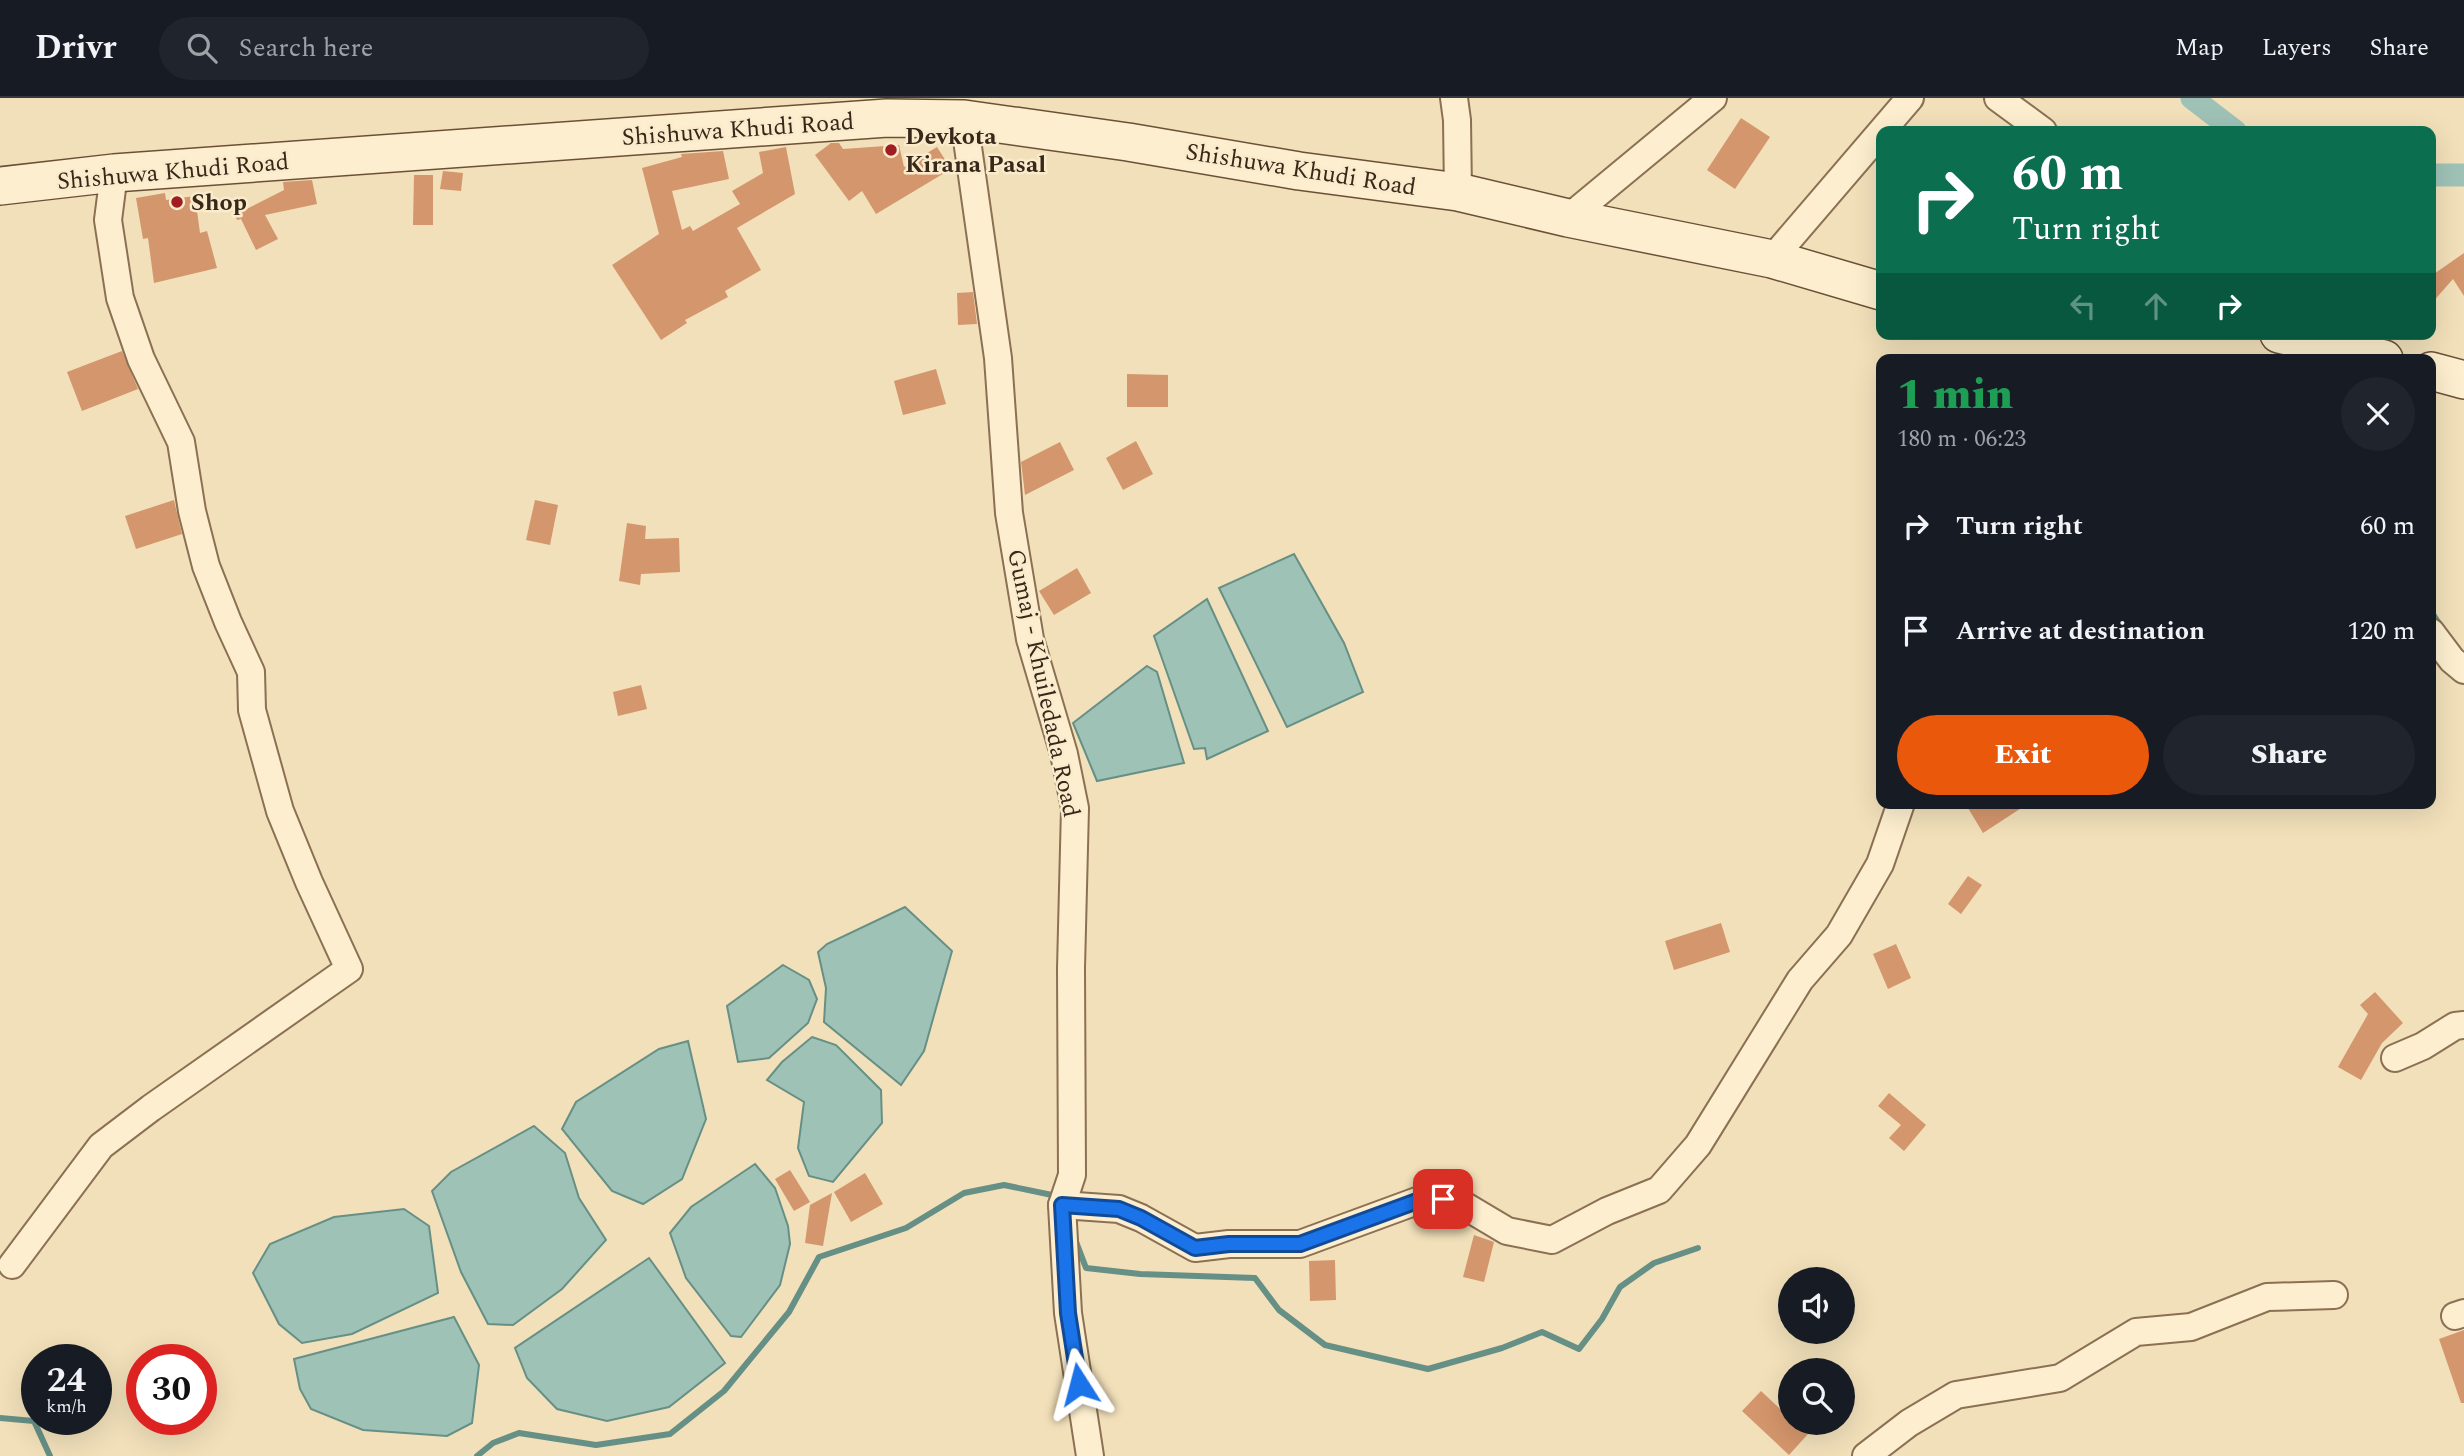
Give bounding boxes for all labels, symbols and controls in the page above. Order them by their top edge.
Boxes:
search box [159,17,649,80]
text: Drivr [35,23,117,73]
text: Search here [239,28,373,68]
icon: search [183,29,221,67]
text: Map [2175,30,2224,66]
text: Layers [2262,30,2332,66]
text: Share [2370,30,2429,66]
street label: Shishuwa Khudi Road [621,104,856,156]
place label: Devkota Kirana Pasal [905,119,1046,183]
street label: Shishuwa Khudi Road [1183,134,1419,206]
text: 60 m [2012,137,2123,212]
marker: Devkota Kirana Pasal [883,142,899,158]
street label: Shishuwa Khudi Road [55,144,291,200]
icon: right [1897,154,1988,245]
place label: Shop [191,185,247,221]
marker: Shop [169,194,185,210]
text: Turn right [2012,205,2160,254]
icon: left [2064,287,2102,325]
icon: ahead [2137,287,2175,325]
icon: right [2210,287,2248,325]
text: 1 min [1897,364,2013,427]
button: close [2341,377,2415,451]
text: 180 m · 06:23 [1897,422,2026,457]
text: Turn right [1956,506,2083,546]
text: 60 m [2360,506,2415,546]
icon: right [1897,507,1935,545]
street label: Gumaj - Khuiledada Road [997,546,1089,821]
text: Arrive at destination [1956,611,2205,651]
text: 120 m [2347,611,2415,651]
icon: arrive [1897,612,1935,650]
button: Exit [1897,715,2149,795]
button: Share [2163,715,2415,795]
pin [1413,1169,1473,1229]
icon: arrive [1424,1180,1462,1218]
map controls [1778,1267,1855,1435]
button: sound [1778,1267,1855,1344]
speed limit sign: 30 [126,1344,217,1435]
position arrow [1042,1347,1116,1421]
text: 24 [47,1354,86,1407]
button: search [1778,1358,1855,1435]
text: km/h [46,1393,87,1420]

